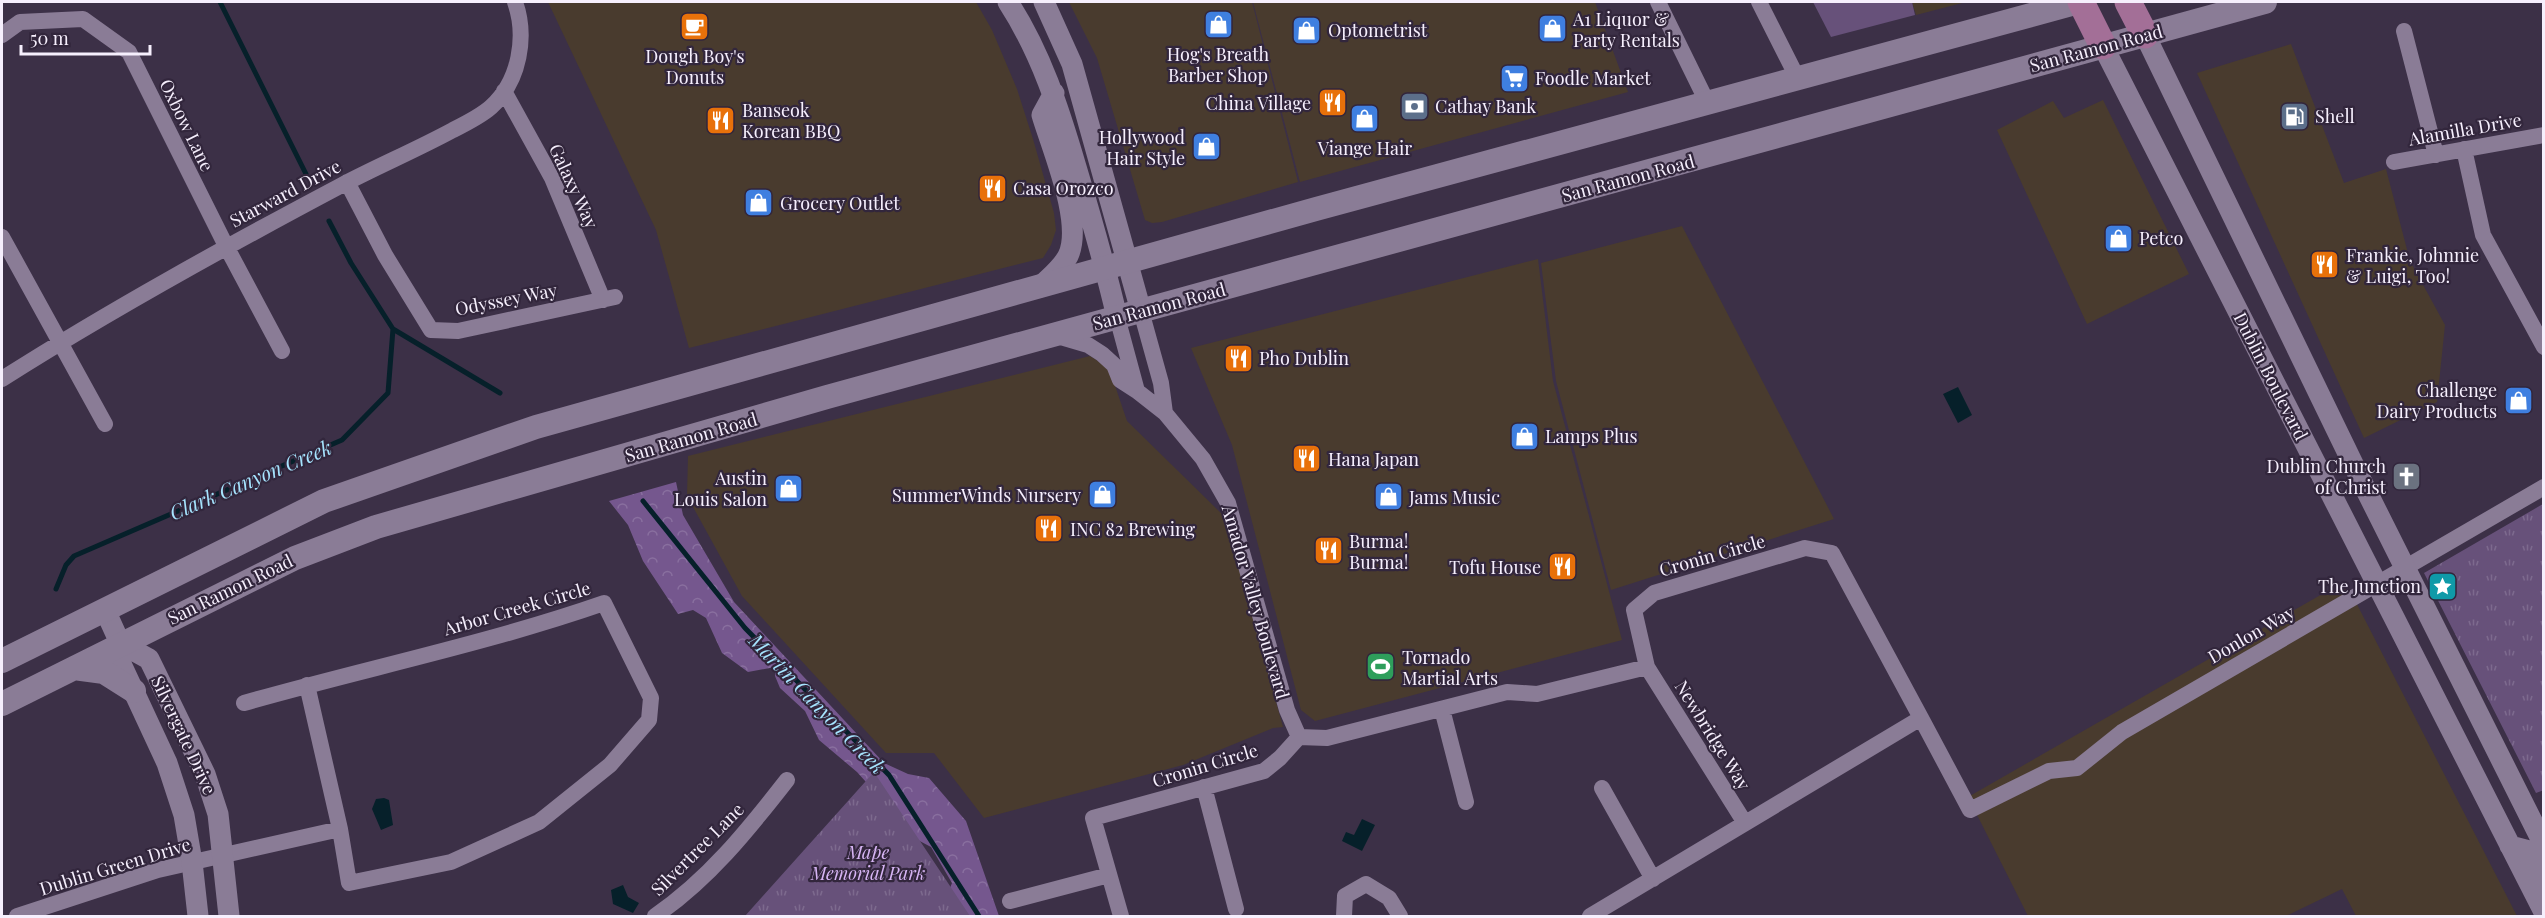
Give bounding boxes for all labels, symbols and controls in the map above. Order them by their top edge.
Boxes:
place label: A1 Liquor & Party Rentals [1572,7,1680,52]
shop icon: Hog's Breath Barber Shop [1202,9,1234,41]
cafe icon: Dough Boy's Donuts [679,11,711,43]
shop icon: A1 Liquor & Party Rentals [1536,13,1568,45]
shop icon: Optometrist [1291,14,1323,46]
scale bar [21,18,150,56]
place label: Optometrist [1328,18,1428,42]
street label: San Ramon Road [2027,19,2166,77]
text: 50 m [30,26,69,50]
place label: Hog's Breath Barber Shop [1167,42,1270,87]
place label: Dough Boy's Donuts [645,44,745,89]
supermarket icon: Foodle Market [1498,62,1530,94]
place label: Foodle Market [1535,66,1651,90]
street label: Oxbow Lane [154,75,220,175]
restaurant icon: China Village [1316,87,1348,119]
bank icon: Cathay Bank [1398,90,1430,122]
place label: China Village [1206,91,1311,115]
place label: Cathay Bank [1435,94,1536,118]
place label: Banseok Korean BBQ [742,98,841,143]
fuel station icon: Shell [2278,100,2310,132]
shop icon: Viange Hair [1349,103,1381,135]
restaurant icon: Banseok Korean BBQ [705,104,737,136]
place label: Shell [2315,104,2355,128]
street label: Alamilla Drive [2406,107,2523,151]
place label: Hollywood Hair Style [1099,125,1186,170]
shop icon: Hollywood Hair Style [1190,131,1222,163]
place label: Viange Hair [1317,136,1412,160]
street label: Galaxy Way [544,140,604,232]
street label: San Ramon Road [1559,149,1698,207]
street label: Starward Drive [225,154,345,232]
restaurant icon: Casa Orozco [976,172,1008,204]
place label: Casa Orozco [1013,176,1114,200]
shop icon: Grocery Outlet [743,187,775,219]
place label: Grocery Outlet [780,191,900,215]
shop icon: Petco [2102,222,2134,254]
place label: Petco [2139,226,2184,250]
place label: Frankie, Johnnie & Luigi, Too! [2346,243,2479,288]
restaurant icon: Frankie, Johnnie & Luigi, Too! [2309,249,2341,281]
street label: Odyssey Way [453,277,559,321]
street label: San Ramon Road [1090,277,1229,335]
street label: Dublin Boulevard [2228,308,2314,444]
restaurant icon: Pho Dublin [1222,342,1254,374]
place label: Pho Dublin [1259,346,1349,370]
place label: Challenge Dairy Products [2377,378,2497,423]
shop icon: Challenge Dairy Products [2502,384,2534,416]
street label: San Ramon Road [622,406,760,467]
shop icon: Lamps Plus [1508,420,1540,452]
place label: Lamps Plus [1545,424,1638,448]
water label: Clark Canyon Creek [165,433,335,525]
restaurant icon: Hana Japan [1291,443,1323,475]
place label: Hana Japan [1328,447,1419,471]
place label: Dublin Church of Christ [2267,454,2387,499]
church icon: Dublin Church of Christ [2391,460,2423,492]
place label: Austin Louis Salon [674,466,767,511]
shop icon: Austin Louis Salon [772,472,804,504]
shop icon: SummerWinds Nursery [1086,479,1118,511]
shop icon: Jams Music [1372,481,1404,513]
place label: SummerWinds Nursery [892,483,1081,507]
place label: Jams Music [1408,485,1500,509]
street label: Amador Valley Boulevard [1217,501,1295,702]
restaurant icon: INC 82 Brewing [1033,513,1065,545]
place label: INC 82 Brewing [1070,517,1196,541]
street label: Cronin Circle [1656,528,1768,582]
place label: Burma! Burma! [1349,529,1408,574]
restaurant icon: Burma! Burma! [1312,535,1344,567]
street label: San Ramon Road [163,548,297,630]
restaurant icon: Tofu House [1546,551,1578,583]
place label: Tofu House [1449,555,1541,579]
place icon: The Junction [2426,570,2458,602]
place label: The Junction [2318,574,2421,598]
street label: Arbor Creek Circle [440,576,593,641]
street label: Donlon Way [2203,600,2299,668]
water label: Martin Canyon Creek [743,626,892,779]
place label: Tornado Martial Arts [1402,645,1498,690]
sports icon: Tornado Martial Arts [1365,651,1397,683]
street label: Silvergate Drive [146,672,222,798]
street label: Newbridge Way [1670,676,1756,794]
street label: Cronin Circle [1149,738,1261,792]
street label: Silvertree Lane [645,797,749,901]
street label: Dublin Green Drive [36,832,194,900]
park label: Mape Memorial Park [810,840,925,885]

